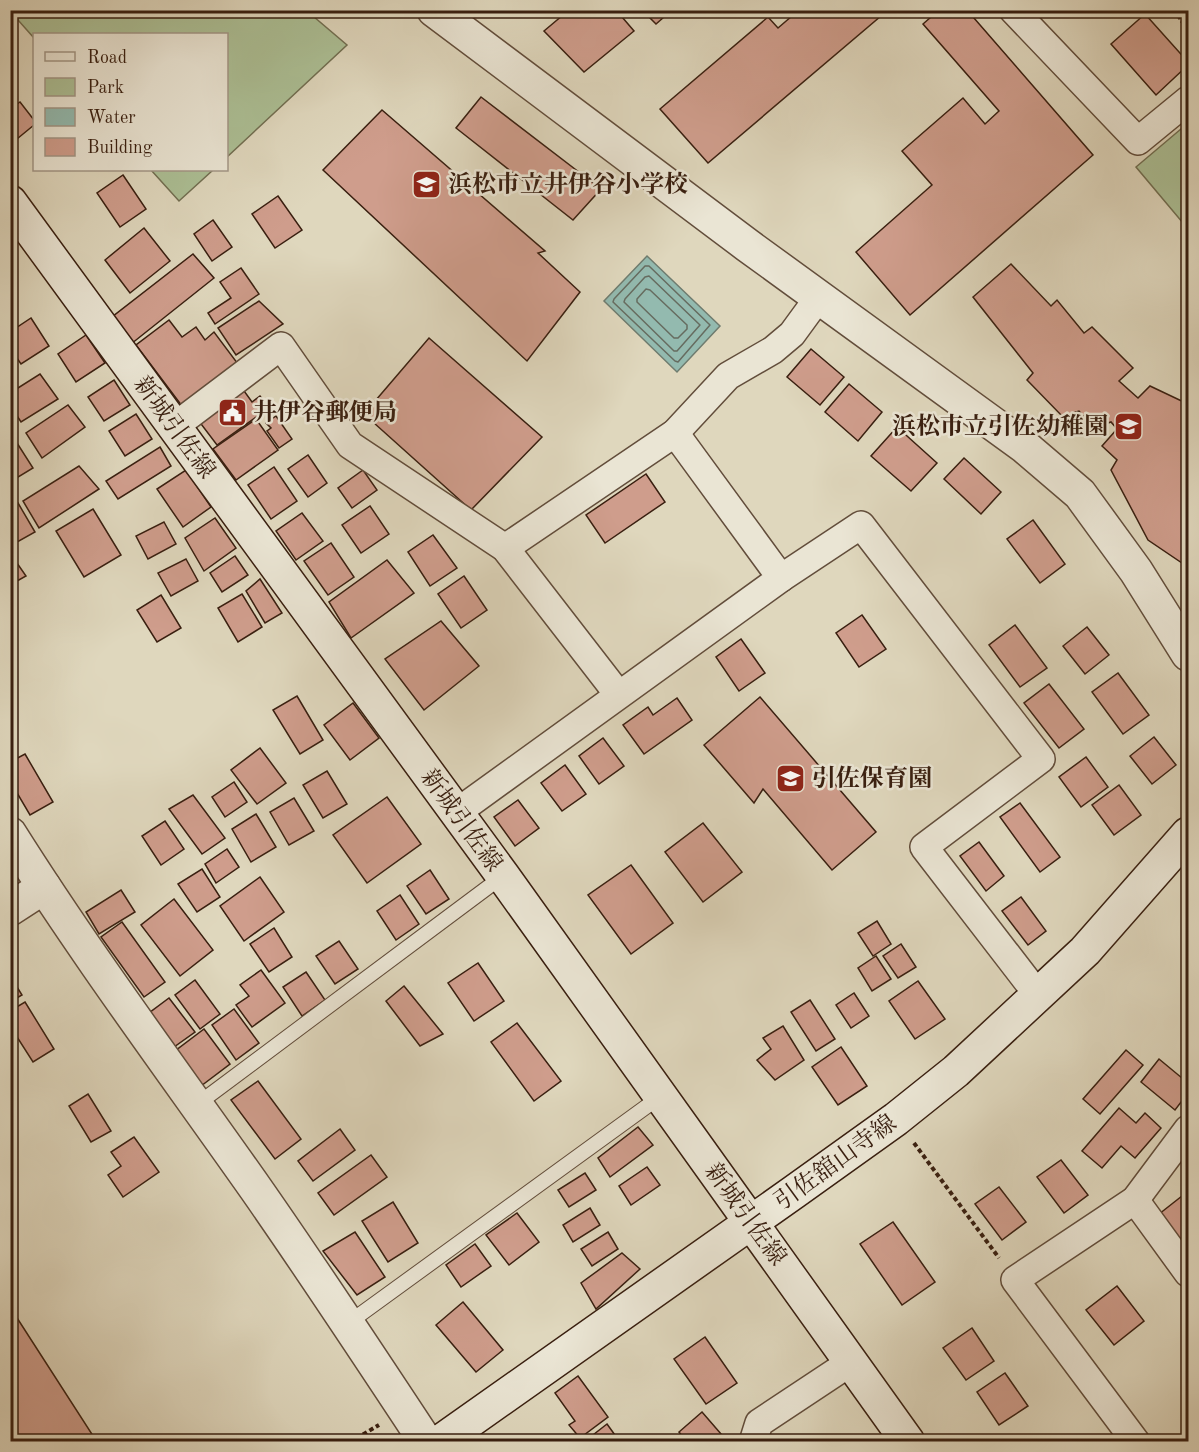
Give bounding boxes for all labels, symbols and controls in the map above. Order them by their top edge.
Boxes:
legend [33,33,228,171]
text: Road [87,49,127,67]
text: Park [87,79,124,97]
text: Water [87,109,136,127]
text: Building [87,139,153,157]
school or university icon: 浜松市立井伊谷小学校 [411,168,443,200]
place label: 浜松市立井伊谷小学校 [448,171,688,198]
street label: 新城引佐線 [128,371,221,484]
public building icon: 井伊谷郵便局 [216,396,248,428]
place label: 井伊谷郵便局 [253,399,397,426]
school or university icon: 浜松市立引佐幼稚園 [1113,410,1145,442]
place label: 浜松市立引佐幼稚園 [892,413,1108,440]
school or university icon: 引佐保育園 [775,762,807,794]
street label: 新城引佐線 [415,764,508,877]
place label: 引佐保育園 [812,765,932,792]
street label: 引佐舘山寺線 [769,1109,901,1216]
street label: 新城引佐線 [699,1158,792,1271]

